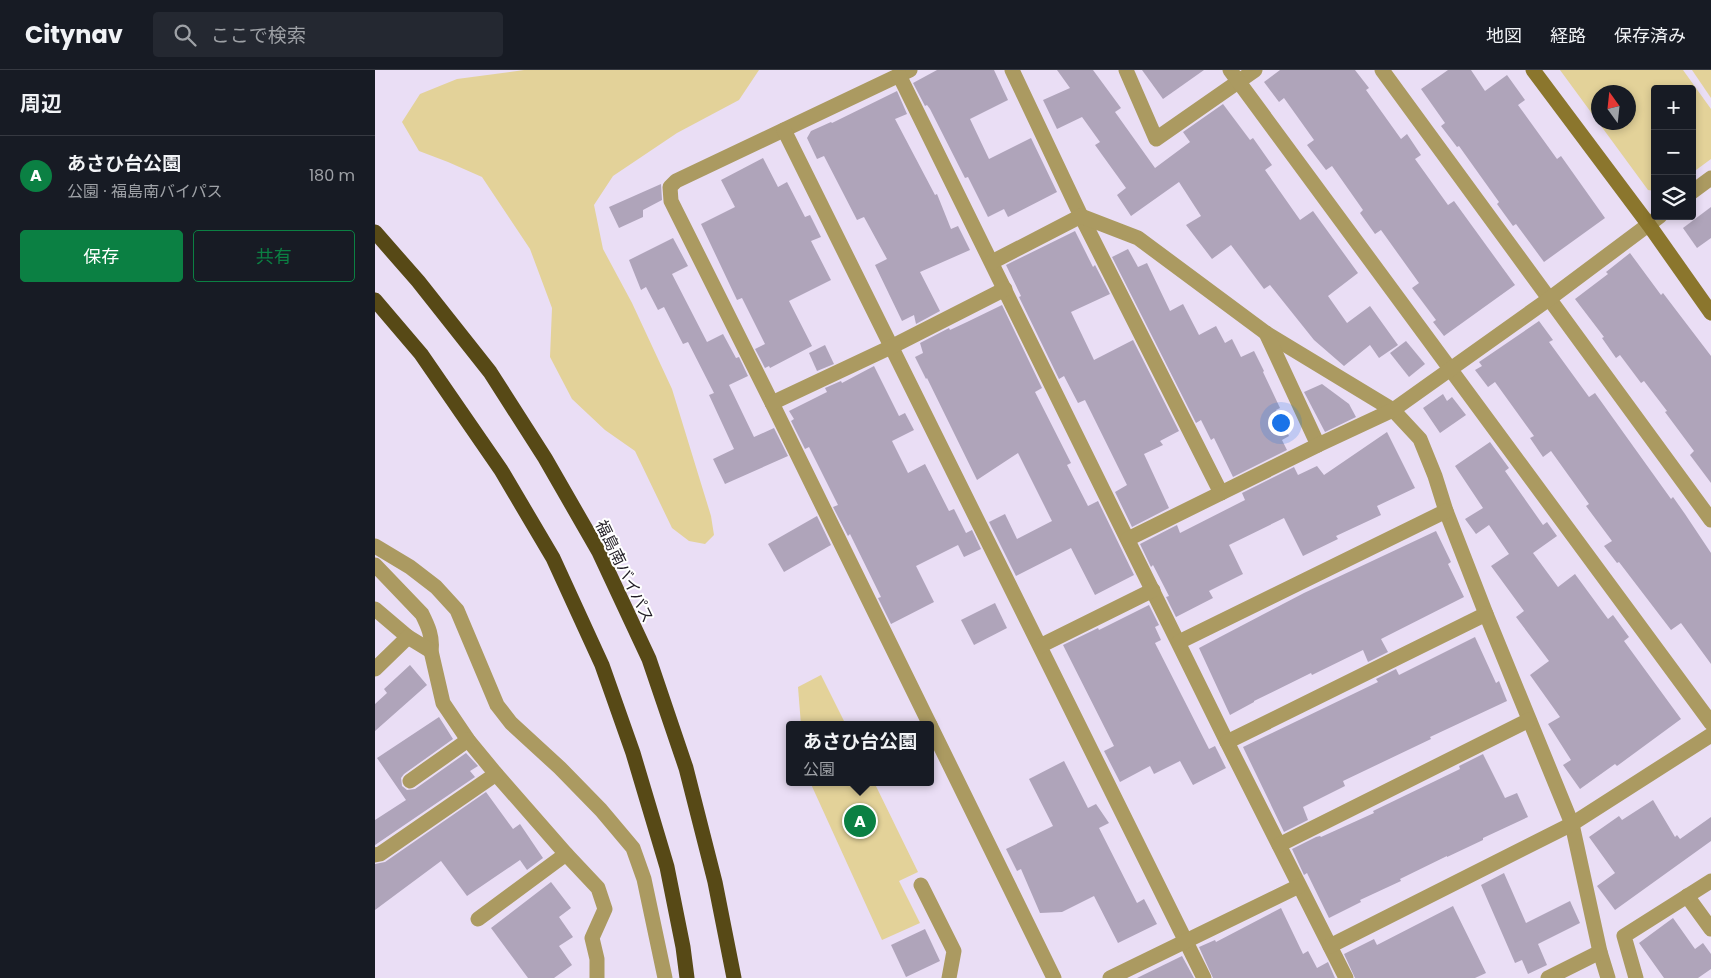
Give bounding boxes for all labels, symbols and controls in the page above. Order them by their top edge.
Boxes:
search box [153,12,503,57]
text: Citynav [25,18,123,51]
icon: search [171,21,199,49]
text: ここで検索 [211,22,306,49]
text: 地図 [1486,23,1522,48]
text: 経路 [1550,23,1586,48]
text: 保存済み [1614,23,1686,48]
north arrow [1591,85,1636,130]
map controls [1651,85,1696,220]
button: + [1651,85,1696,130]
text: 周辺 [20,89,62,118]
button: − [1651,130,1696,175]
text: あさひ台公園 [67,150,181,177]
text: A [30,164,42,187]
text: 180 m [309,164,355,187]
button: layers [1651,175,1696,220]
text: 公園 · 福島南バイパス [67,180,223,203]
button: 保存 [20,230,183,282]
button: 共有 [193,230,355,282]
your location [1268,410,1294,436]
street label: 福島南バイパス [590,516,659,626]
popup [786,721,934,786]
text: あさひ台公園 [803,728,917,755]
text: 公園 [803,758,835,781]
pin: A [844,802,876,840]

